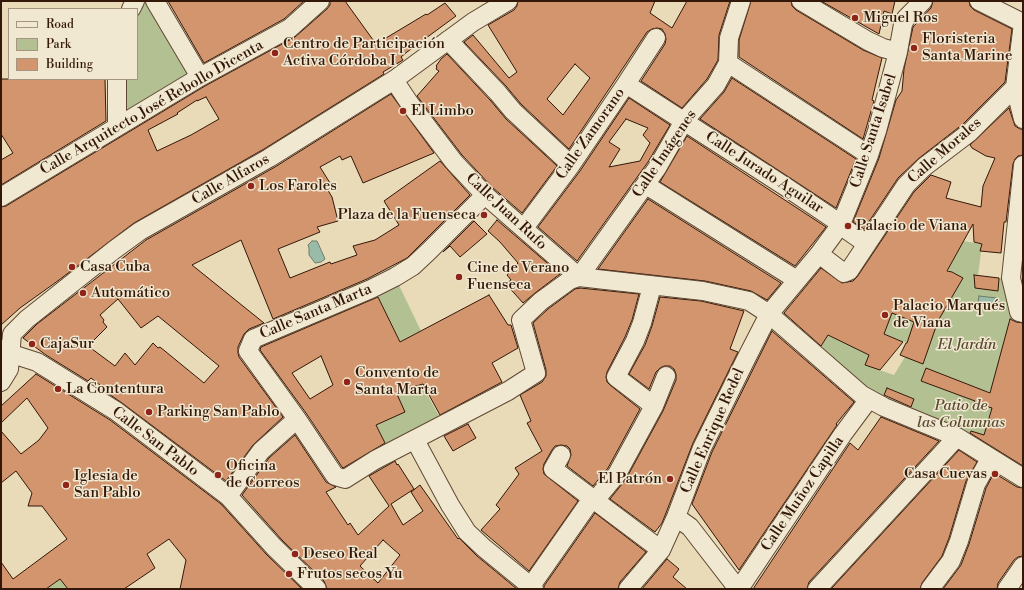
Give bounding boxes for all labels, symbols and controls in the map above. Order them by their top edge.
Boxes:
legend [8,8,138,80]
place label: Miguel Ros [863,9,938,27]
marker: Miguel Ros [850,13,860,23]
text: Road [46,17,74,32]
place label: Floristeria Santa Marine [922,30,1012,65]
place label: Centro de Participación Activa Córdoba I [283,35,445,70]
street label: Calle Arquitecto José Rebollo Dicenta [37,37,267,179]
text: Park [46,37,71,52]
marker: Floristeria Santa Marine [909,43,919,53]
marker: Centro de Participación Activa Córdoba I [270,48,280,58]
text: Building [46,57,93,72]
street label: Calle Santa Isabel [847,72,901,190]
street label: Calle Zamorano [553,85,629,183]
place label: El Limbo [411,102,474,120]
marker: El Limbo [398,106,408,116]
street label: Calle Imágenes [629,107,701,201]
street label: Calle Morales [904,114,986,188]
street label: Calle Jurado Aguilar [702,128,826,218]
street label: Calle Alfaros [189,151,273,209]
street label: Calle Juan Rufo [462,170,550,254]
place label: Los Faroles [259,177,337,195]
marker: Los Faroles [246,181,256,191]
place label: Plaza de la Fuenseca [337,206,476,224]
marker: Plaza de la Fuenseca [479,210,489,220]
place label: Palacio de Viana [856,217,967,235]
marker: Palacio de Viana [843,221,853,231]
place label: Casa Cuba [80,258,150,276]
place label: Cine de Verano Fuenseca [467,259,569,294]
marker: Casa Cuba [67,262,77,272]
marker: Cine de Verano Fuenseca [454,272,464,282]
street label: Calle Santa Marta [257,280,375,344]
place label: Automático [91,284,170,302]
marker: Automático [78,288,88,298]
place label: Palacio Marqués de Viana [893,297,1005,332]
marker: Palacio Marqués de Viana [880,310,890,320]
place label: CajaSur [40,335,94,353]
park label: El Jardín [938,336,996,354]
marker: CajaSur [27,339,37,349]
place label: Convento de Santa Marta [355,364,439,399]
street label: Calle Enrique Redel [677,366,749,496]
marker: Convento de Santa Marta [342,377,352,387]
place label: La Contentura [66,380,164,398]
marker: La Contentura [53,384,63,394]
park label: Patio de las Columnas [917,397,1005,432]
street label: Calle San Pablo [108,403,202,481]
place label: Parking San Pablo [157,403,280,421]
marker: Parking San Pablo [144,407,154,417]
street label: Calle Muñoz Capilla [758,433,848,555]
place label: Oficina de Correos [226,457,300,492]
place label: Casa Cuevas [904,465,987,483]
place label: Iglesia de San Pablo [74,467,141,502]
marker: Casa Cuevas [990,469,1000,479]
marker: Oficina de Correos [213,470,223,480]
place label: El Patrón [598,470,662,488]
marker: El Patrón [665,474,675,484]
marker: Iglesia de San Pablo [61,480,71,490]
place label: Deseo Real [303,545,378,563]
marker: Deseo Real [290,549,300,559]
place label: Frutos secos Yu [297,565,403,583]
marker: Frutos secos Yu [284,569,294,579]

